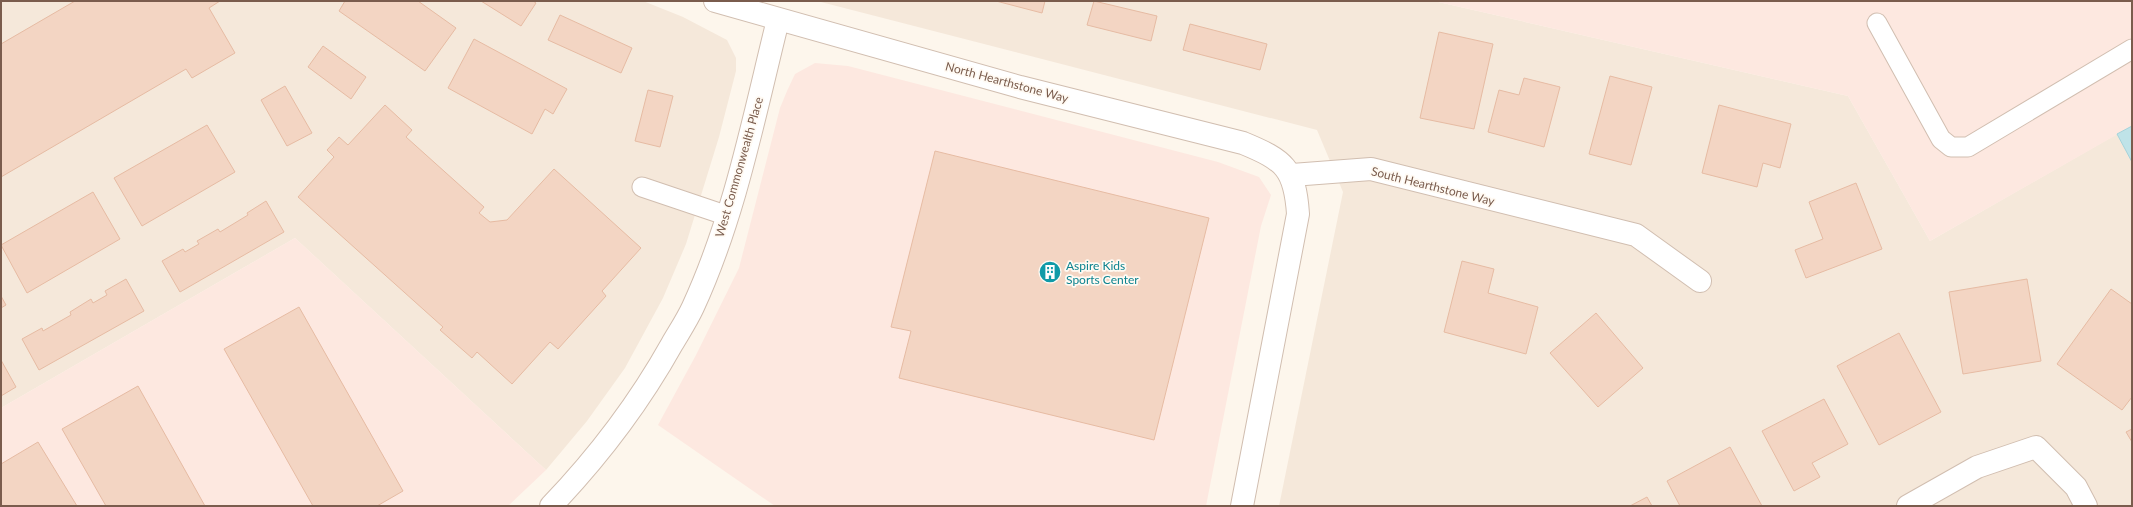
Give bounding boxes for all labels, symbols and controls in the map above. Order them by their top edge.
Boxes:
street label: North Hearthstone Way [944,58,1071,106]
street label: West Commonwealth Place [712,95,766,239]
street label: South Hearthstone Way [1370,163,1497,209]
place label: Aspire Kids Sports Center [1066,258,1139,287]
building icon: Aspire Kids Sports Center [1037,259,1063,285]

